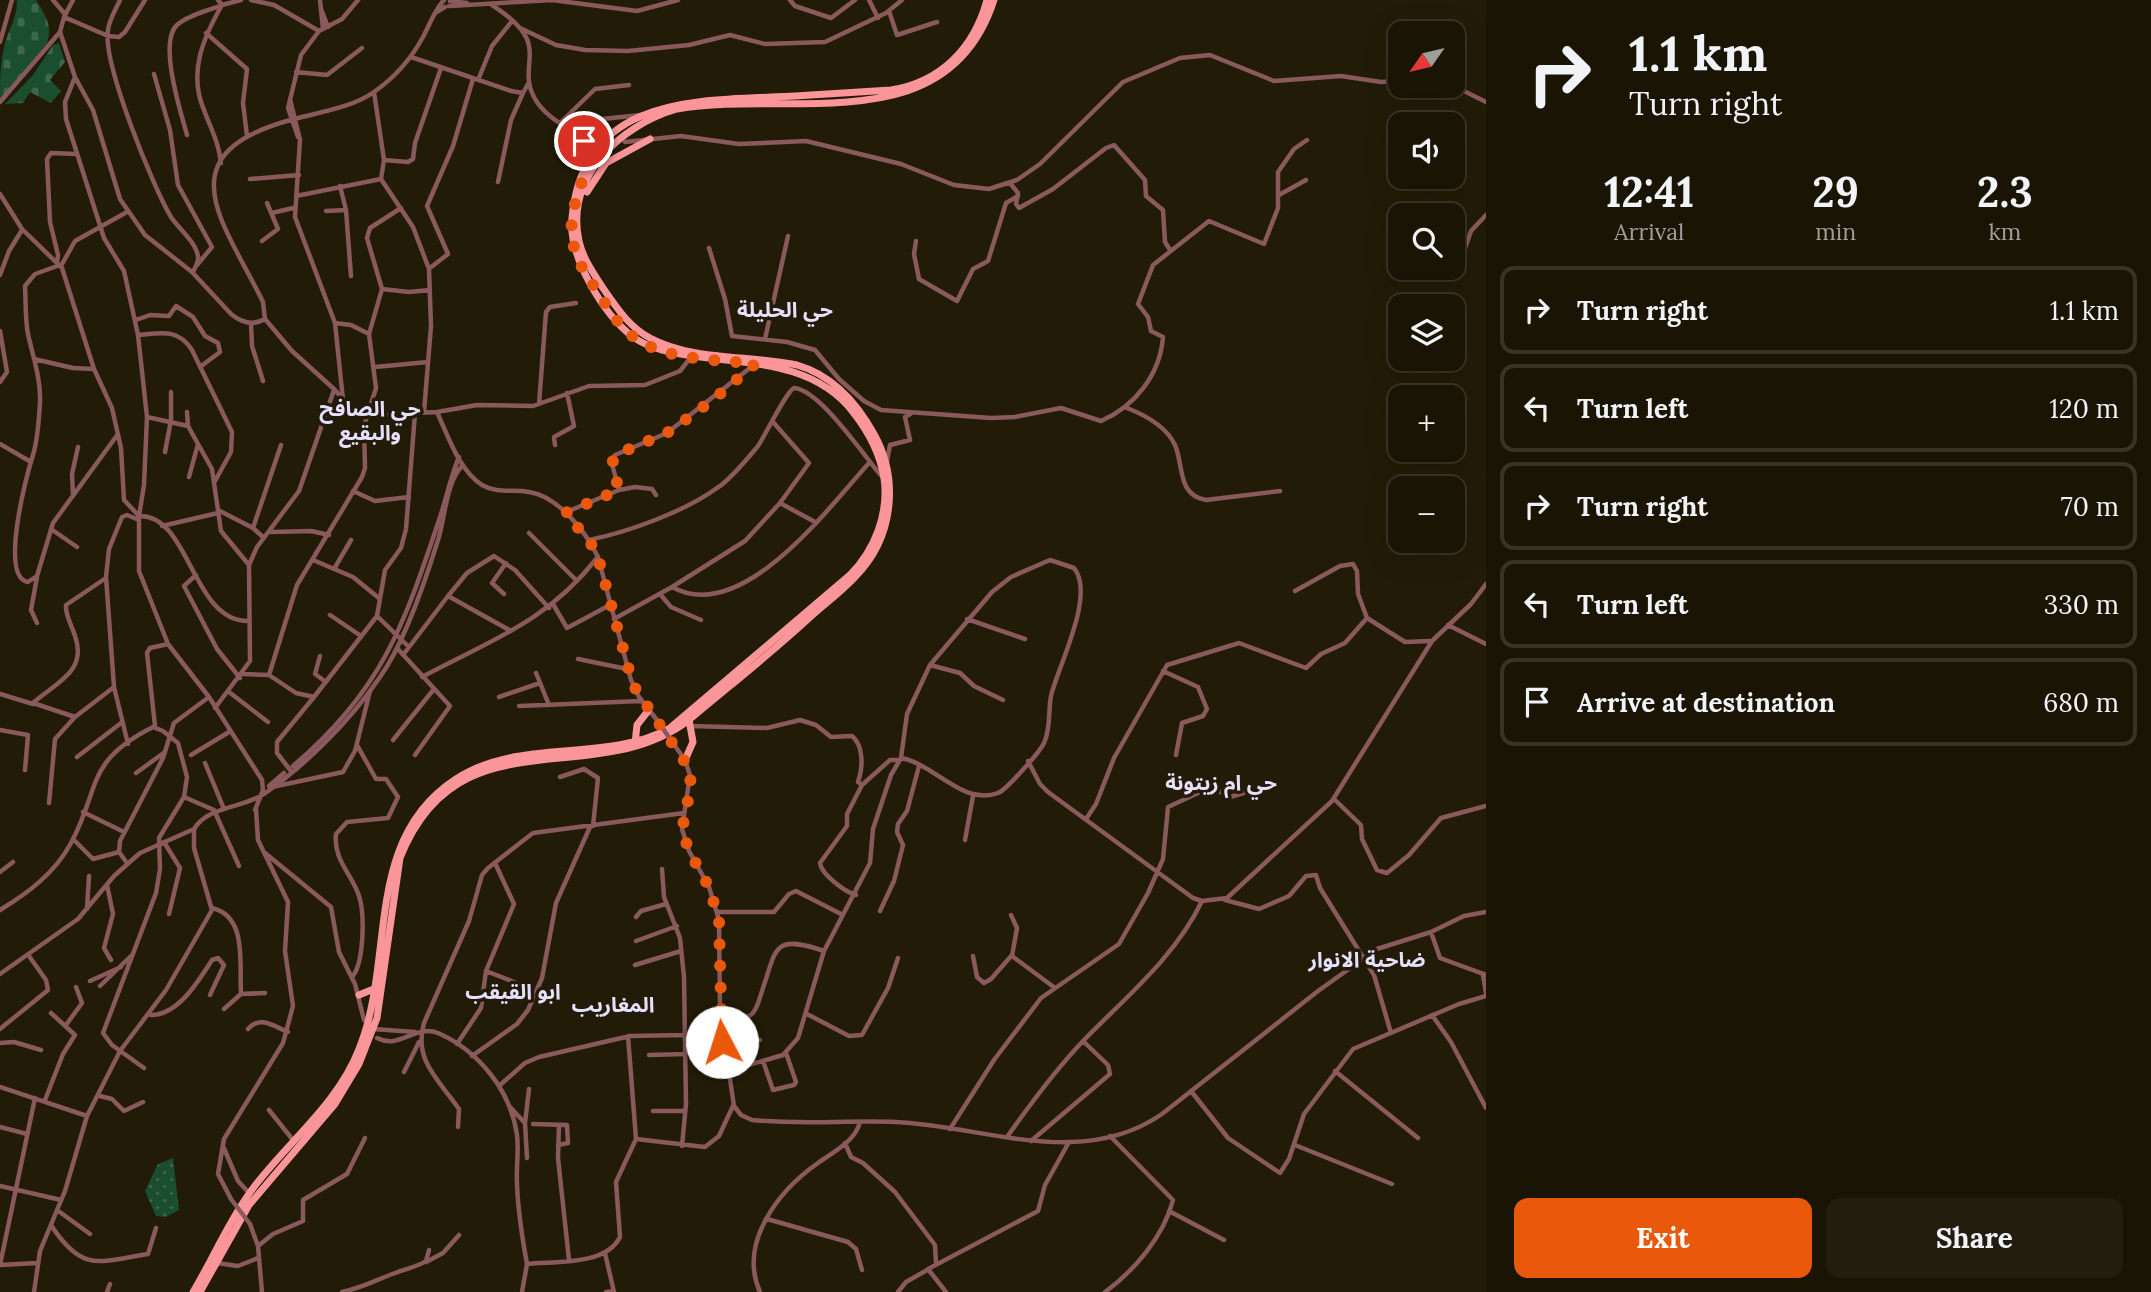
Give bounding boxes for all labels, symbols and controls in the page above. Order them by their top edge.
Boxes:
north arrow [1388,21,1465,98]
map controls [1388,21,1465,553]
text: 1.1 km [1629,22,1767,84]
icon: right [1514,28,1605,119]
text: Turn right [1629,83,1782,124]
pin [554,111,614,171]
button: sound [1388,112,1465,189]
icon: arrive [565,122,603,160]
text: 12:41 [1604,165,1694,219]
text: 29 [1812,165,1859,219]
text: 2.3 [1977,165,2033,219]
button: search [1388,203,1465,280]
text: Arrival [1614,217,1684,246]
text: min [1815,217,1856,246]
text: km [1989,217,2021,246]
icon: right [1518,291,1556,329]
button: layers [1388,294,1465,371]
text: Turn right [1577,294,1708,327]
text: 1.1 km [2050,294,2119,327]
district label: حي الحليلة [737,296,833,327]
button: + [1388,385,1465,462]
icon: left [1518,389,1556,427]
text: Turn left [1577,392,1688,425]
text: 120 m [2049,392,2119,425]
district label: حي الصافح والبقيع [319,395,421,448]
button: − [1388,476,1465,553]
icon: right [1518,487,1556,525]
text: Turn right [1577,490,1708,523]
text: 70 m [2061,490,2119,523]
icon: left [1518,585,1556,623]
text: Turn left [1577,588,1688,621]
text: 330 m [2044,588,2119,621]
icon: arrive [1518,683,1556,721]
text: Arrive at destination [1577,686,1835,719]
text: 680 m [2043,686,2119,719]
district label: حي ام زيتونة [1165,769,1277,800]
district label: ضاحية الانوار [1307,946,1426,973]
district label: ابو القيقب [465,978,561,1005]
district label: المغاريب [572,991,654,1018]
position arrow [685,1005,759,1079]
button: Exit [1514,1198,1812,1278]
button: Share [1826,1198,2123,1278]

